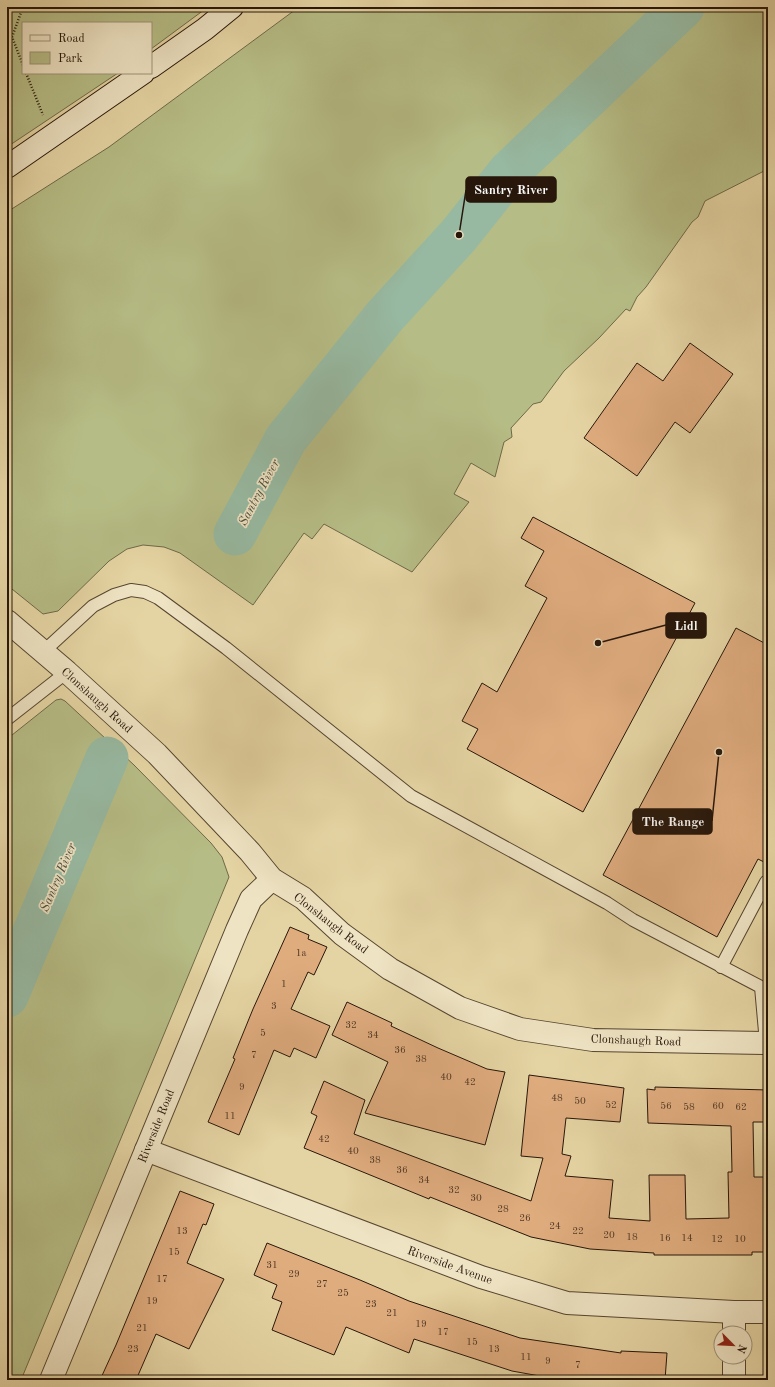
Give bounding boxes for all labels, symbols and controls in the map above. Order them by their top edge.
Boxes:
legend [22,22,152,74]
text: Road [58,33,85,45]
text: Park [58,53,83,65]
callout: Santry River [466,177,556,202]
text: Santry River [474,184,548,197]
water label: Santry River [236,457,282,528]
callout: Lidl [666,613,706,638]
text: Lidl [674,620,698,633]
street label: Clonshaugh Road [59,666,134,736]
callout: The Range [633,809,712,834]
text: The Range [641,816,705,829]
water label: Santry River [38,841,79,914]
street label: Clonshaugh Road [291,891,370,956]
house number: 1a [296,948,306,958]
house number: 1 [281,979,287,989]
house number: 3 [271,1001,277,1011]
house number: 32 [345,1020,357,1030]
house number: 5 [260,1028,266,1038]
house number: 34 [367,1030,379,1040]
street label: Clonshaugh Road [590,1033,682,1049]
house number: 36 [394,1045,406,1055]
house number: 7 [251,1050,257,1060]
house number: 38 [415,1054,427,1064]
house number: 40 [440,1072,452,1082]
house number: 42 [464,1077,476,1087]
house number: 9 [239,1082,245,1092]
street label: Riverside Road [137,1088,177,1165]
house number: 48 [551,1093,563,1103]
house number: 50 [574,1096,586,1106]
house number: 52 [605,1100,617,1110]
house number: 56 [660,1101,672,1111]
house number: 60 [712,1101,724,1111]
house number: 58 [683,1102,695,1112]
house number: 62 [735,1102,747,1112]
house number: 11 [224,1111,236,1121]
house number: 42 [318,1134,330,1144]
house number: 40 [347,1146,359,1156]
house number: 38 [369,1155,381,1165]
house number: 36 [396,1165,408,1175]
house number: 34 [418,1175,430,1185]
house number: 32 [448,1185,460,1195]
house number: 30 [470,1193,482,1203]
house number: 28 [497,1204,509,1214]
house number: 26 [519,1213,531,1223]
house number: 24 [549,1221,561,1231]
house number: 13 [176,1226,188,1236]
house number: 22 [572,1226,584,1236]
house number: 20 [603,1230,615,1240]
house number: 18 [626,1232,638,1242]
house number: 16 [659,1233,671,1243]
house number: 14 [681,1233,693,1243]
house number: 12 [711,1234,723,1244]
house number: 10 [734,1234,746,1244]
street label: Riverside Avenue [405,1245,494,1287]
house number: 15 [168,1247,180,1257]
house number: 31 [266,1260,278,1270]
house number: 29 [288,1269,300,1279]
house number: 17 [156,1274,168,1284]
house number: 27 [316,1279,328,1289]
house number: 25 [337,1288,349,1298]
house number: 19 [146,1296,158,1306]
house number: 23 [365,1299,377,1309]
house number: 21 [386,1308,398,1318]
house number: 19 [415,1319,427,1329]
house number: 21 [136,1323,148,1333]
north arrow [713,1325,753,1365]
house number: 17 [437,1327,449,1337]
house number: 15 [466,1337,478,1347]
text: N [734,1342,747,1355]
house number: 23 [127,1344,139,1354]
house number: 13 [488,1344,500,1354]
house number: 11 [520,1352,532,1362]
house number: 9 [545,1356,551,1366]
house number: 7 [575,1360,581,1370]

